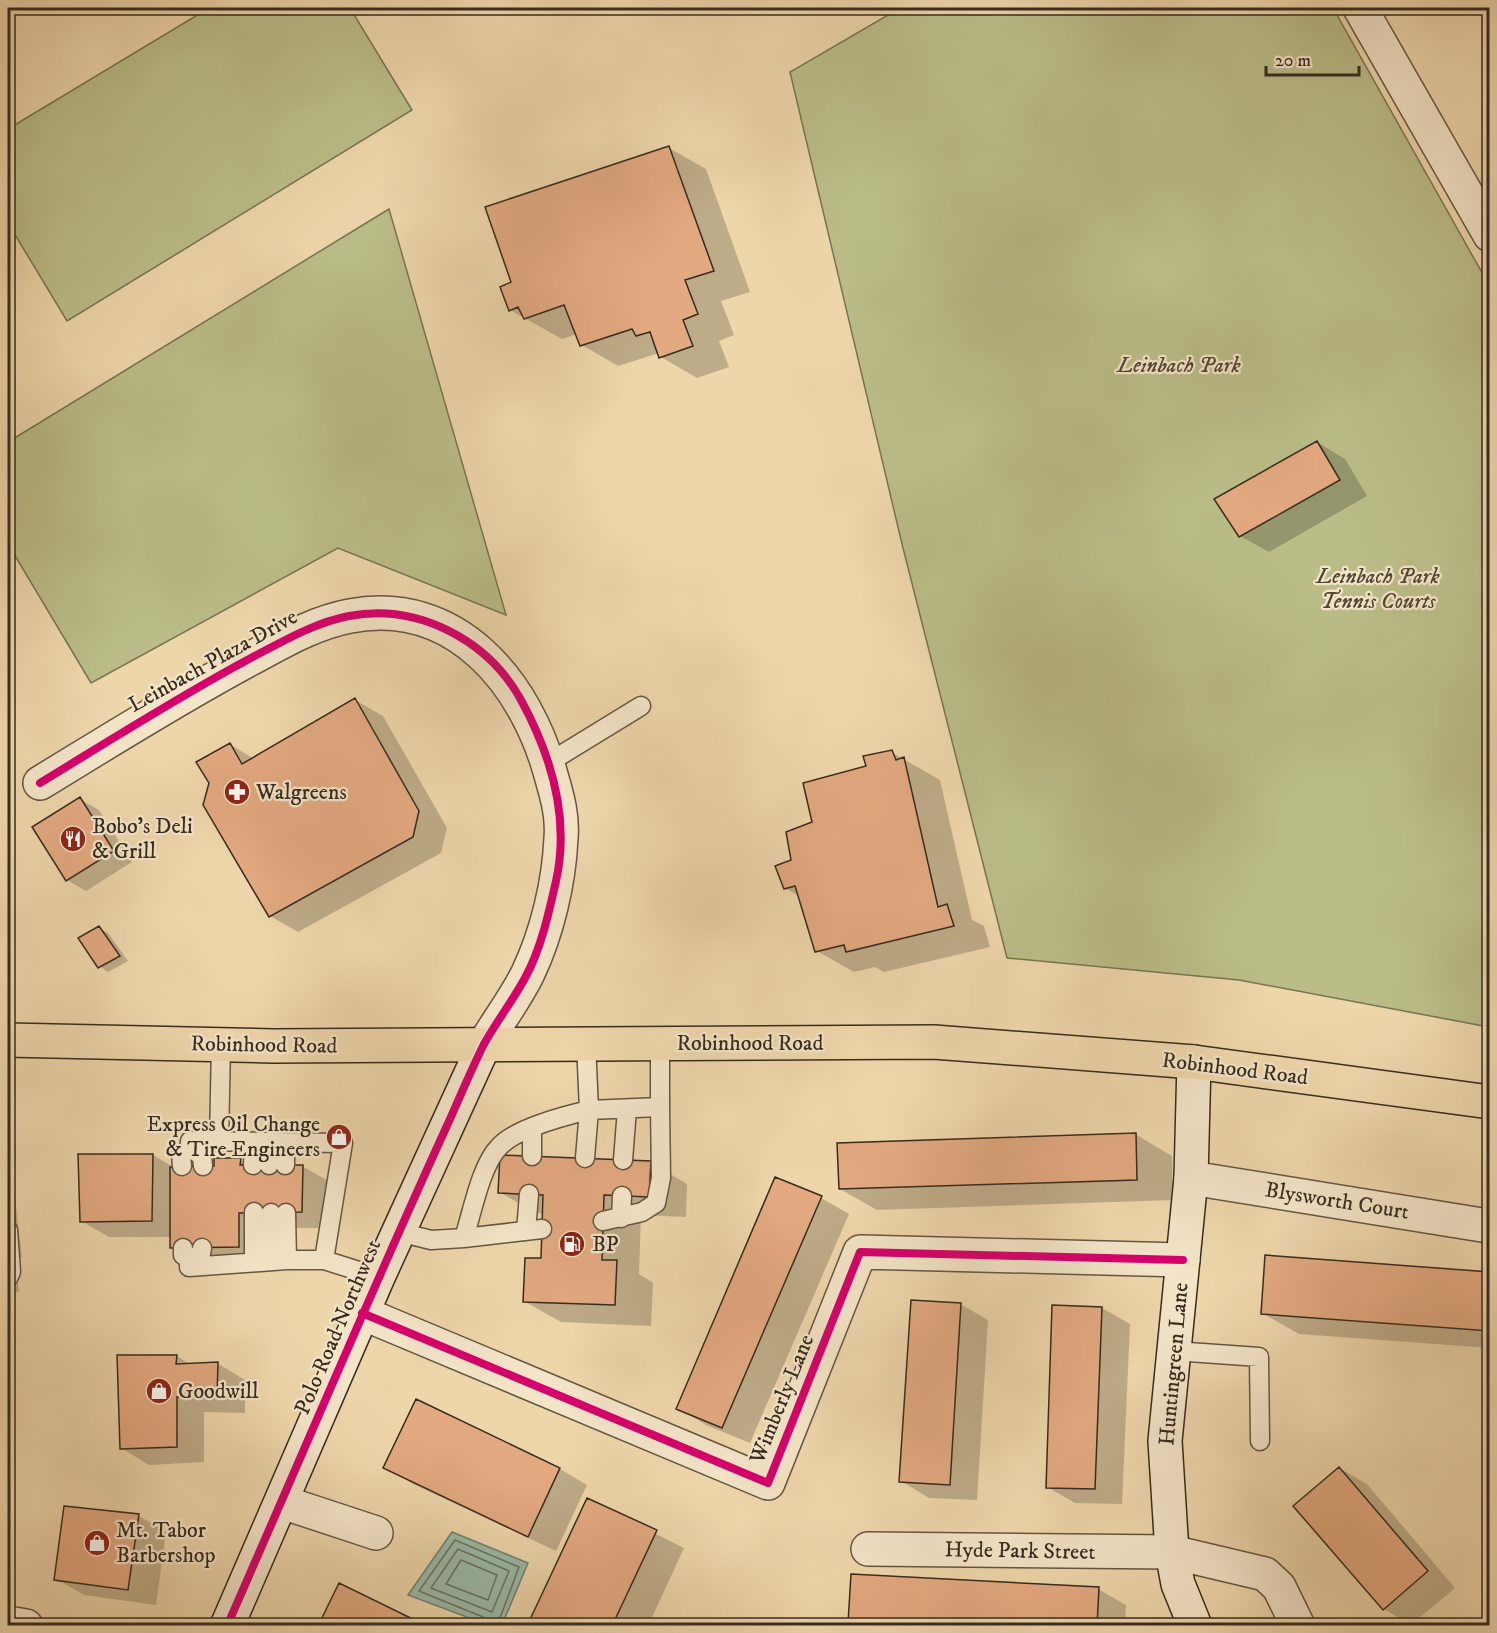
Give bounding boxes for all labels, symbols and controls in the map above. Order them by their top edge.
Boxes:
scale bar [1266,39,1359,77]
text: 20 m [1275,50,1311,72]
park label: Leinbach Park [1115,352,1241,379]
park label: Leinbach Park Tennis Courts [1314,563,1440,615]
street label: Leinbach Plaza Drive [124,603,302,719]
pharmacy icon: Walgreens [222,777,252,807]
place label: Walgreens [255,779,347,806]
place label: Bobo's Deli & Grill [92,813,193,865]
restaurant icon: Bobo's Deli & Grill [58,824,88,854]
street label: Robinhood Road [190,1030,338,1060]
street label: Robinhood Road [677,1030,823,1057]
street label: Robinhood Road [1160,1047,1310,1091]
place label: Express Oil Change & Tire Engineers [147,1111,320,1163]
shop icon: Express Oil Change & Tire Engineers [324,1122,354,1152]
street label: Blysworth Court [1263,1176,1411,1226]
fuel station icon: BP [557,1229,587,1259]
place label: BP [592,1231,619,1258]
street label: Polo Road Northwest [289,1235,387,1419]
street label: Huntingreen Lane [1153,1281,1195,1447]
street label: Wimberly Lane [743,1330,820,1468]
shop icon: Goodwill [144,1376,174,1406]
place label: Goodwill [178,1378,259,1405]
place label: Mt. Tabor Barbershop [116,1517,216,1569]
shop icon: Mt. Tabor Barbershop [82,1528,112,1558]
street label: Hyde Park Street [944,1536,1096,1566]

